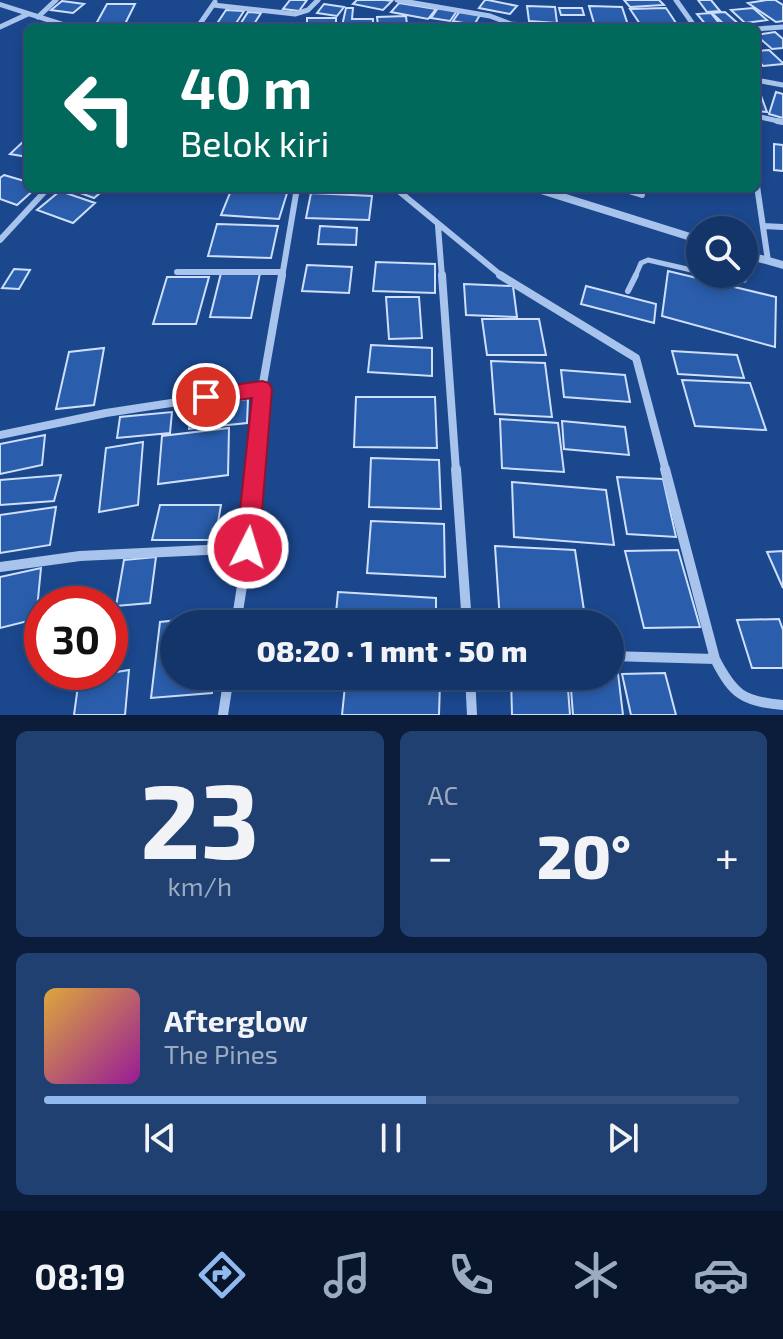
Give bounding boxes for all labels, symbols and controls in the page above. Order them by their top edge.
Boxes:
text: 40 m [180,53,312,120]
icon: left [48,56,152,160]
text: Belok kiri [180,121,329,164]
map controls [686,216,758,288]
button: search [686,216,758,288]
pin [172,363,240,431]
icon: arrive [184,375,228,419]
position arrow [206,506,290,590]
speed limit sign: 30 [24,586,128,690]
text: 08:20 · 1 mnt · 50 m [256,632,528,668]
text: 23 [140,755,259,880]
text: AC [428,779,458,810]
text: 20° [537,819,631,891]
text: − [428,829,453,882]
text: + [715,829,739,882]
text: km/h [167,870,232,901]
text: Afterglow [164,1002,308,1038]
text: The Pines [164,1038,278,1069]
icon: previous [138,1116,182,1160]
icon: pause [369,1116,413,1160]
icon: next [601,1116,645,1160]
icon: directions [194,1247,250,1303]
icon: music [319,1247,375,1303]
icon: phone [443,1247,499,1303]
icon: climate [568,1247,624,1303]
icon: car [693,1247,749,1303]
text: 08:19 [34,1254,126,1297]

